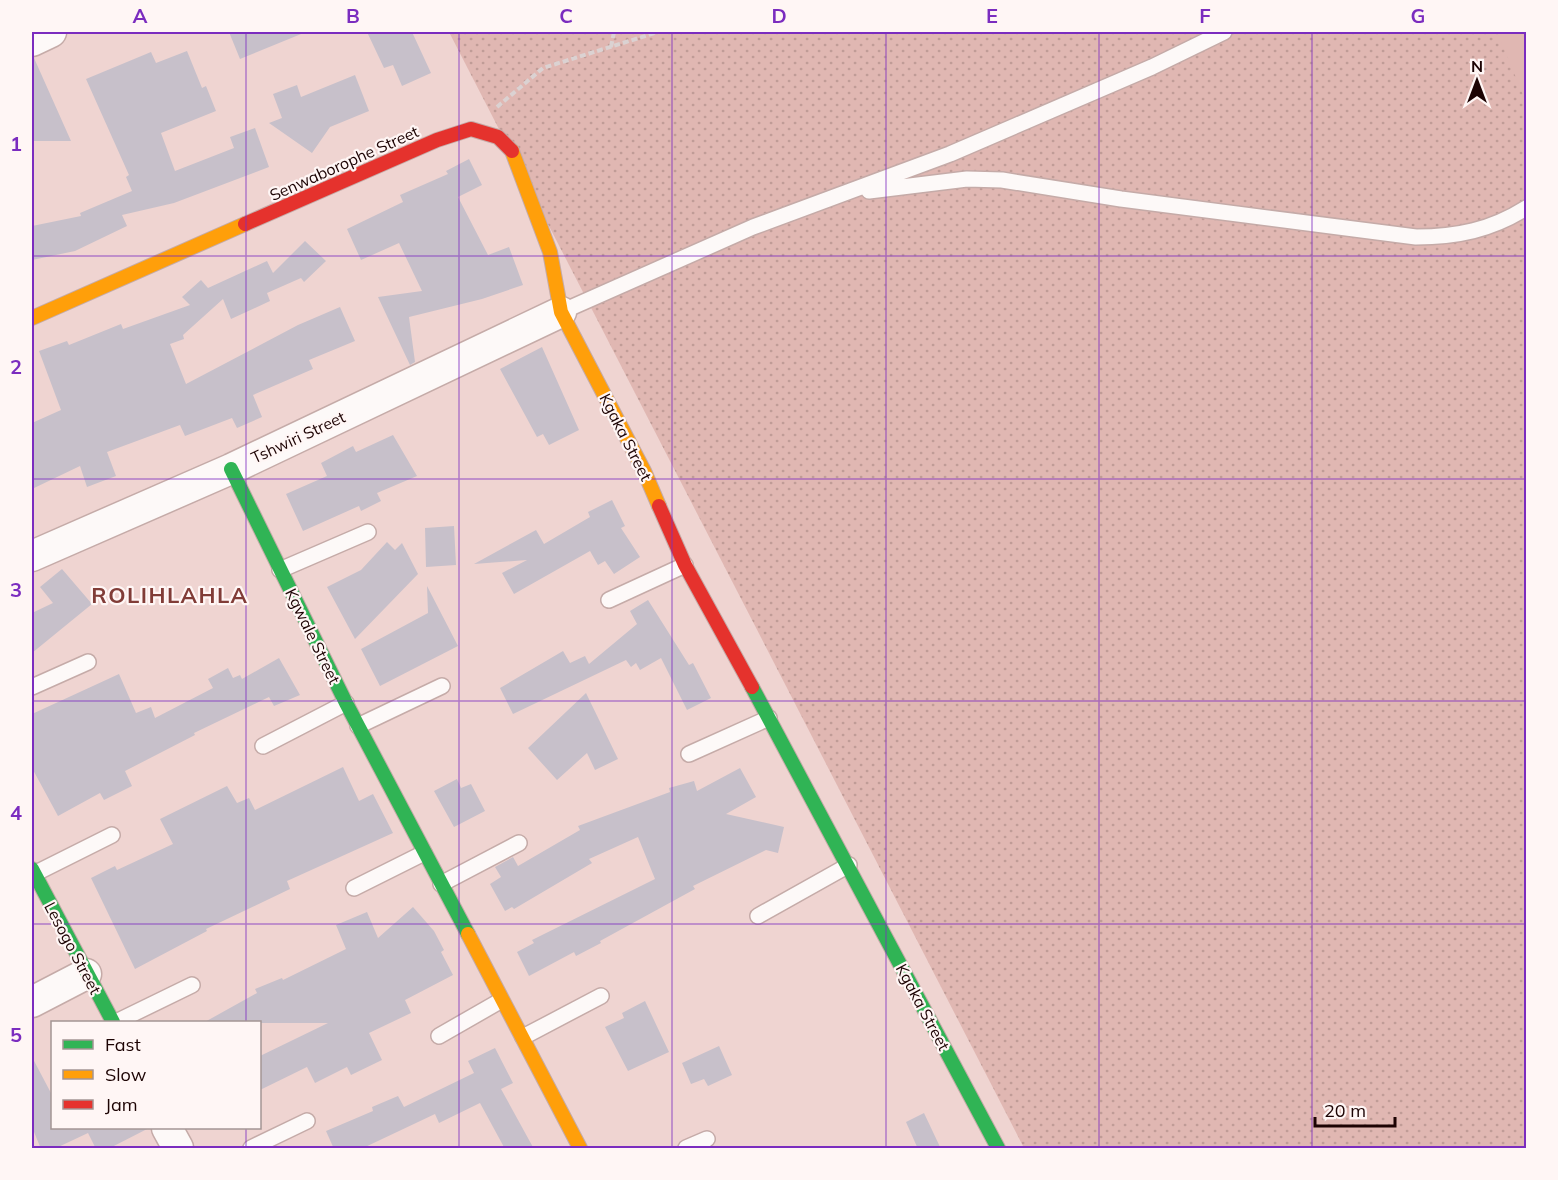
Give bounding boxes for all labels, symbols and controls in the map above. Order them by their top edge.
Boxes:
text: A [133,3,148,28]
text: B [346,3,360,28]
text: C [559,3,573,28]
text: D [771,3,787,28]
text: E [986,3,998,28]
text: F [1199,3,1211,28]
text: G [1411,3,1425,28]
north arrow [1447,51,1507,111]
text: N [1471,56,1483,76]
street label: Senwaborophe Street [266,121,422,205]
text: 1 [10,131,22,156]
text: 2 [10,354,22,379]
street label: Kgaka Street [595,390,657,484]
street label: Tshwiri Street [248,406,349,467]
text: 3 [10,577,22,602]
district label: ROLIHLAHLA [91,581,249,609]
street label: Kgwale Street [281,585,345,687]
text: 4 [10,800,22,825]
street label: Lesogo Street [40,898,106,998]
street label: Kgaka Street [892,960,954,1054]
legend [51,1021,261,1129]
text: 5 [10,1022,22,1047]
text: Fast [105,1033,141,1056]
text: Slow [105,1063,147,1086]
scale bar [1315,1090,1394,1128]
text: Jam [105,1093,138,1116]
text: 20 m [1324,1099,1366,1122]

